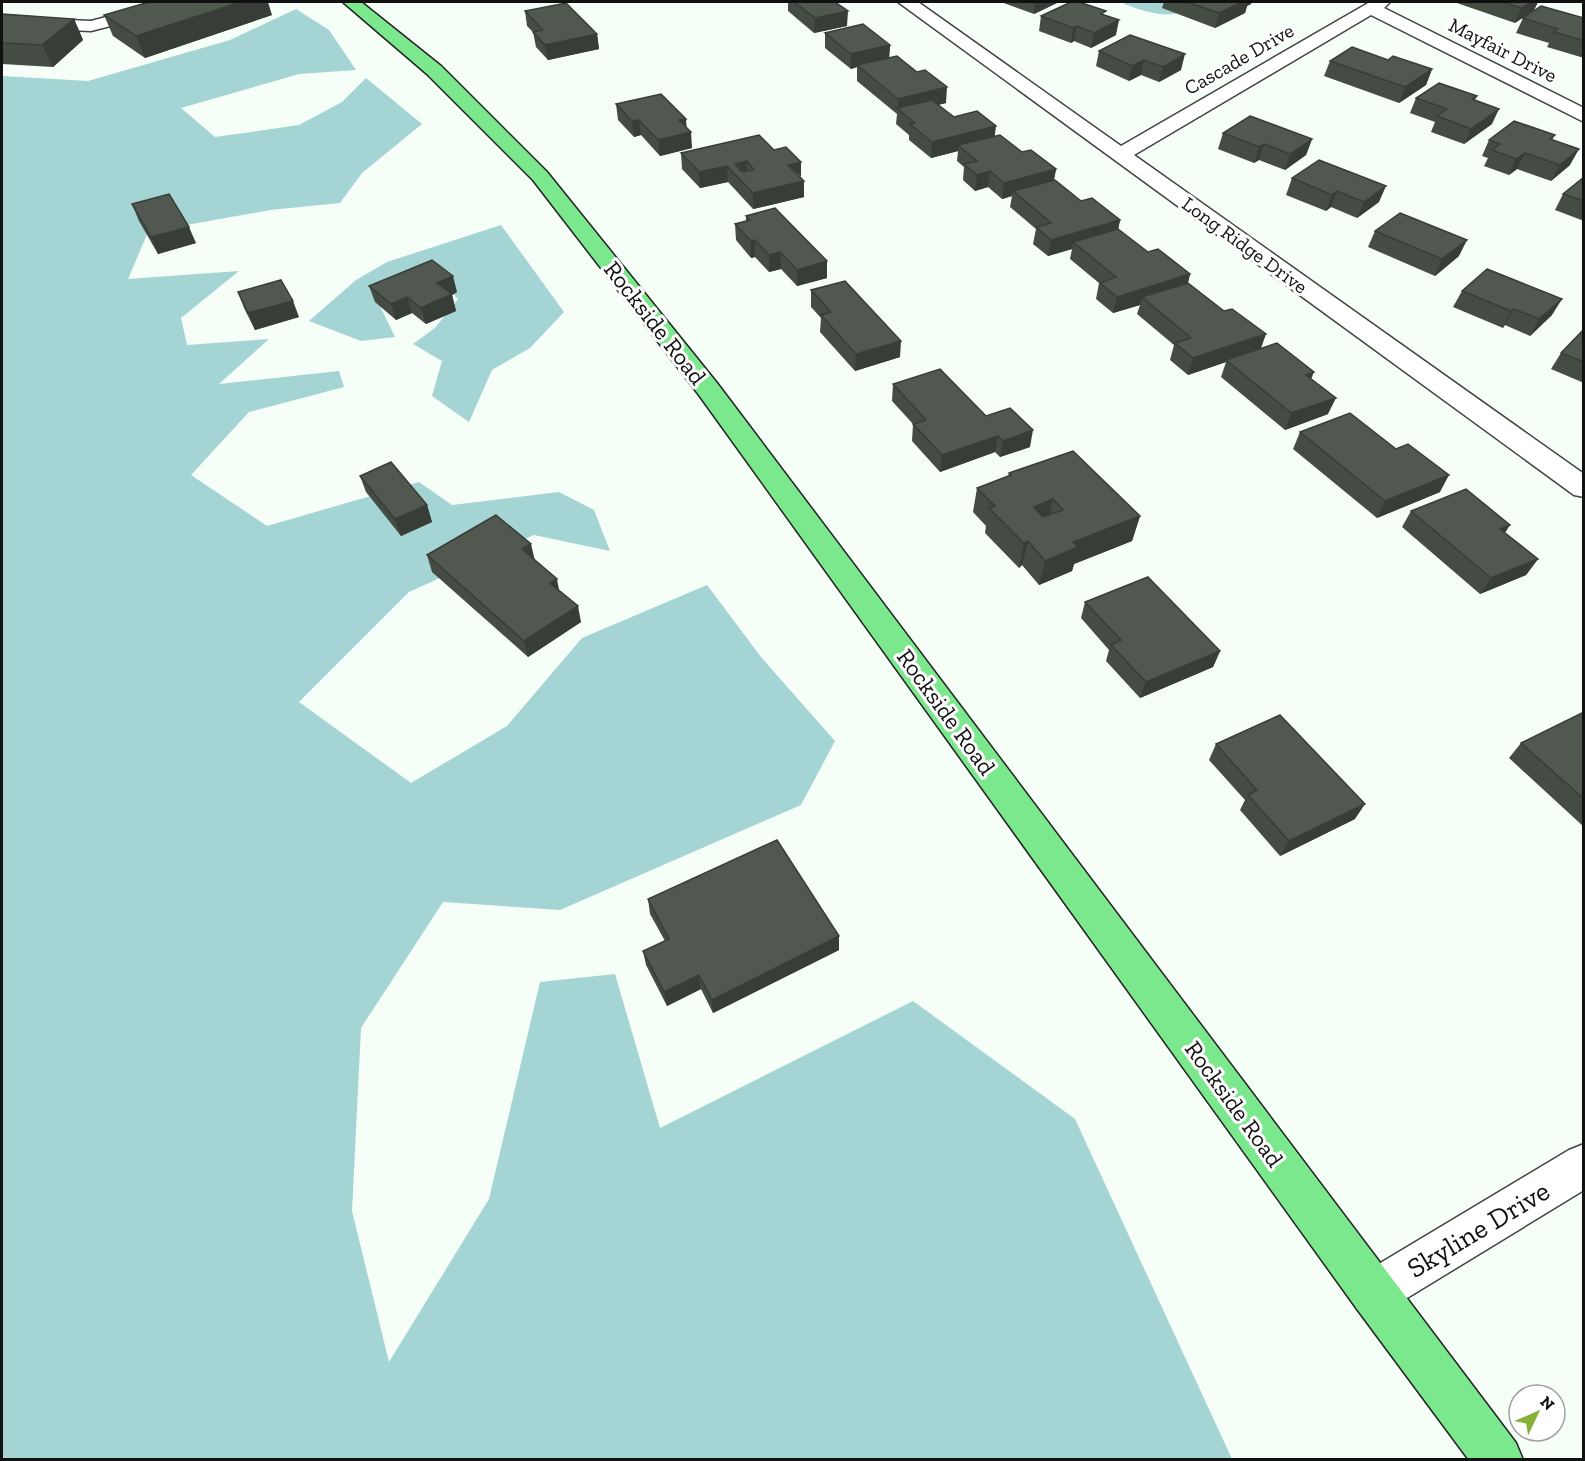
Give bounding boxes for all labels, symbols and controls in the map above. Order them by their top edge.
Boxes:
street label: Mayfair Drive [1445,12,1561,88]
street label: Cascade Drive [1180,18,1298,100]
street label: Long Ridge Drive [1178,191,1312,299]
street label: Rockside Road [598,255,713,390]
street label: Rockside Road [891,643,1002,781]
street label: Rockside Road [1179,1035,1290,1173]
street label: Skyline Drive [1401,1174,1555,1285]
north arrow [1507,1383,1567,1443]
text: N [1536,1392,1558,1414]

